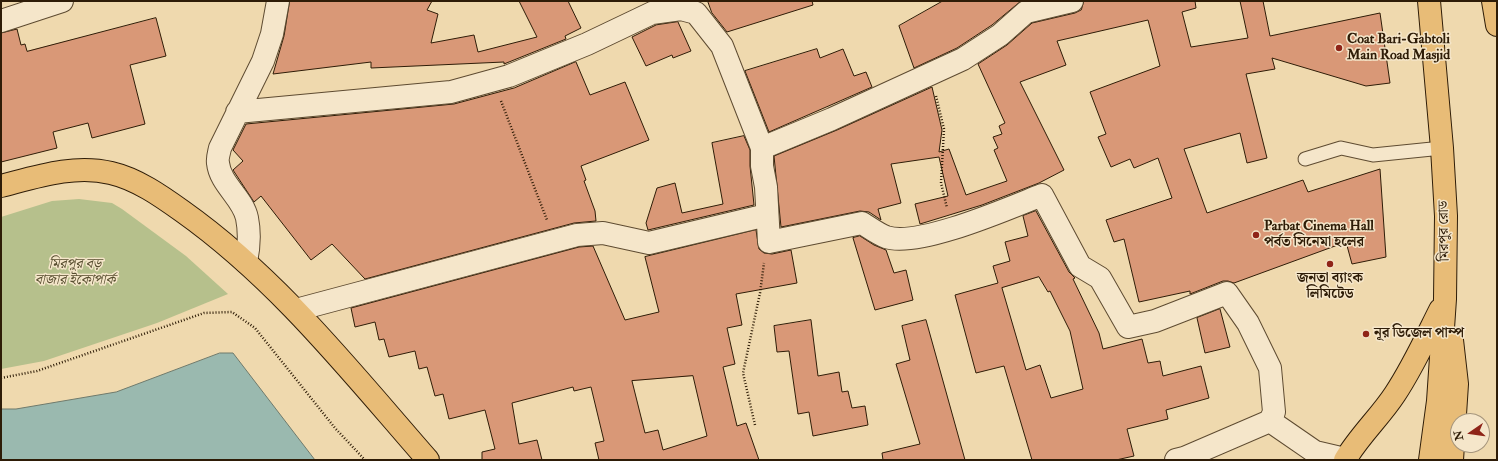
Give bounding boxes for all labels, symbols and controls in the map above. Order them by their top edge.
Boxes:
place label: Coat Bari-Gabtoli Main Road Masjid [1347,32,1450,64]
marker: Coat Bari-Gabtoli Main Road Masjid [1334,43,1344,53]
street label: মিরপুর রোড [1436,200,1454,262]
place label: Parbat Cinema Hall পর্বত সিনেমা হলের [1264,219,1374,252]
marker: Parbat Cinema Hall পর্বত সিনেমা হলের [1251,230,1261,240]
park label: মিরপুর বড় বাজার ইকোপার্ক [35,257,115,290]
marker: জনতা ব্যাংক লিমিটেড [1325,259,1335,269]
place label: জনতা ব্যাংক লিমিটেড [1297,271,1363,304]
place label: নূর ডিজেল পাম্প [1374,326,1464,342]
marker: নূর ডিজেল পাম্প [1361,329,1371,339]
north arrow [1450,413,1490,453]
text: N [1451,429,1466,442]

